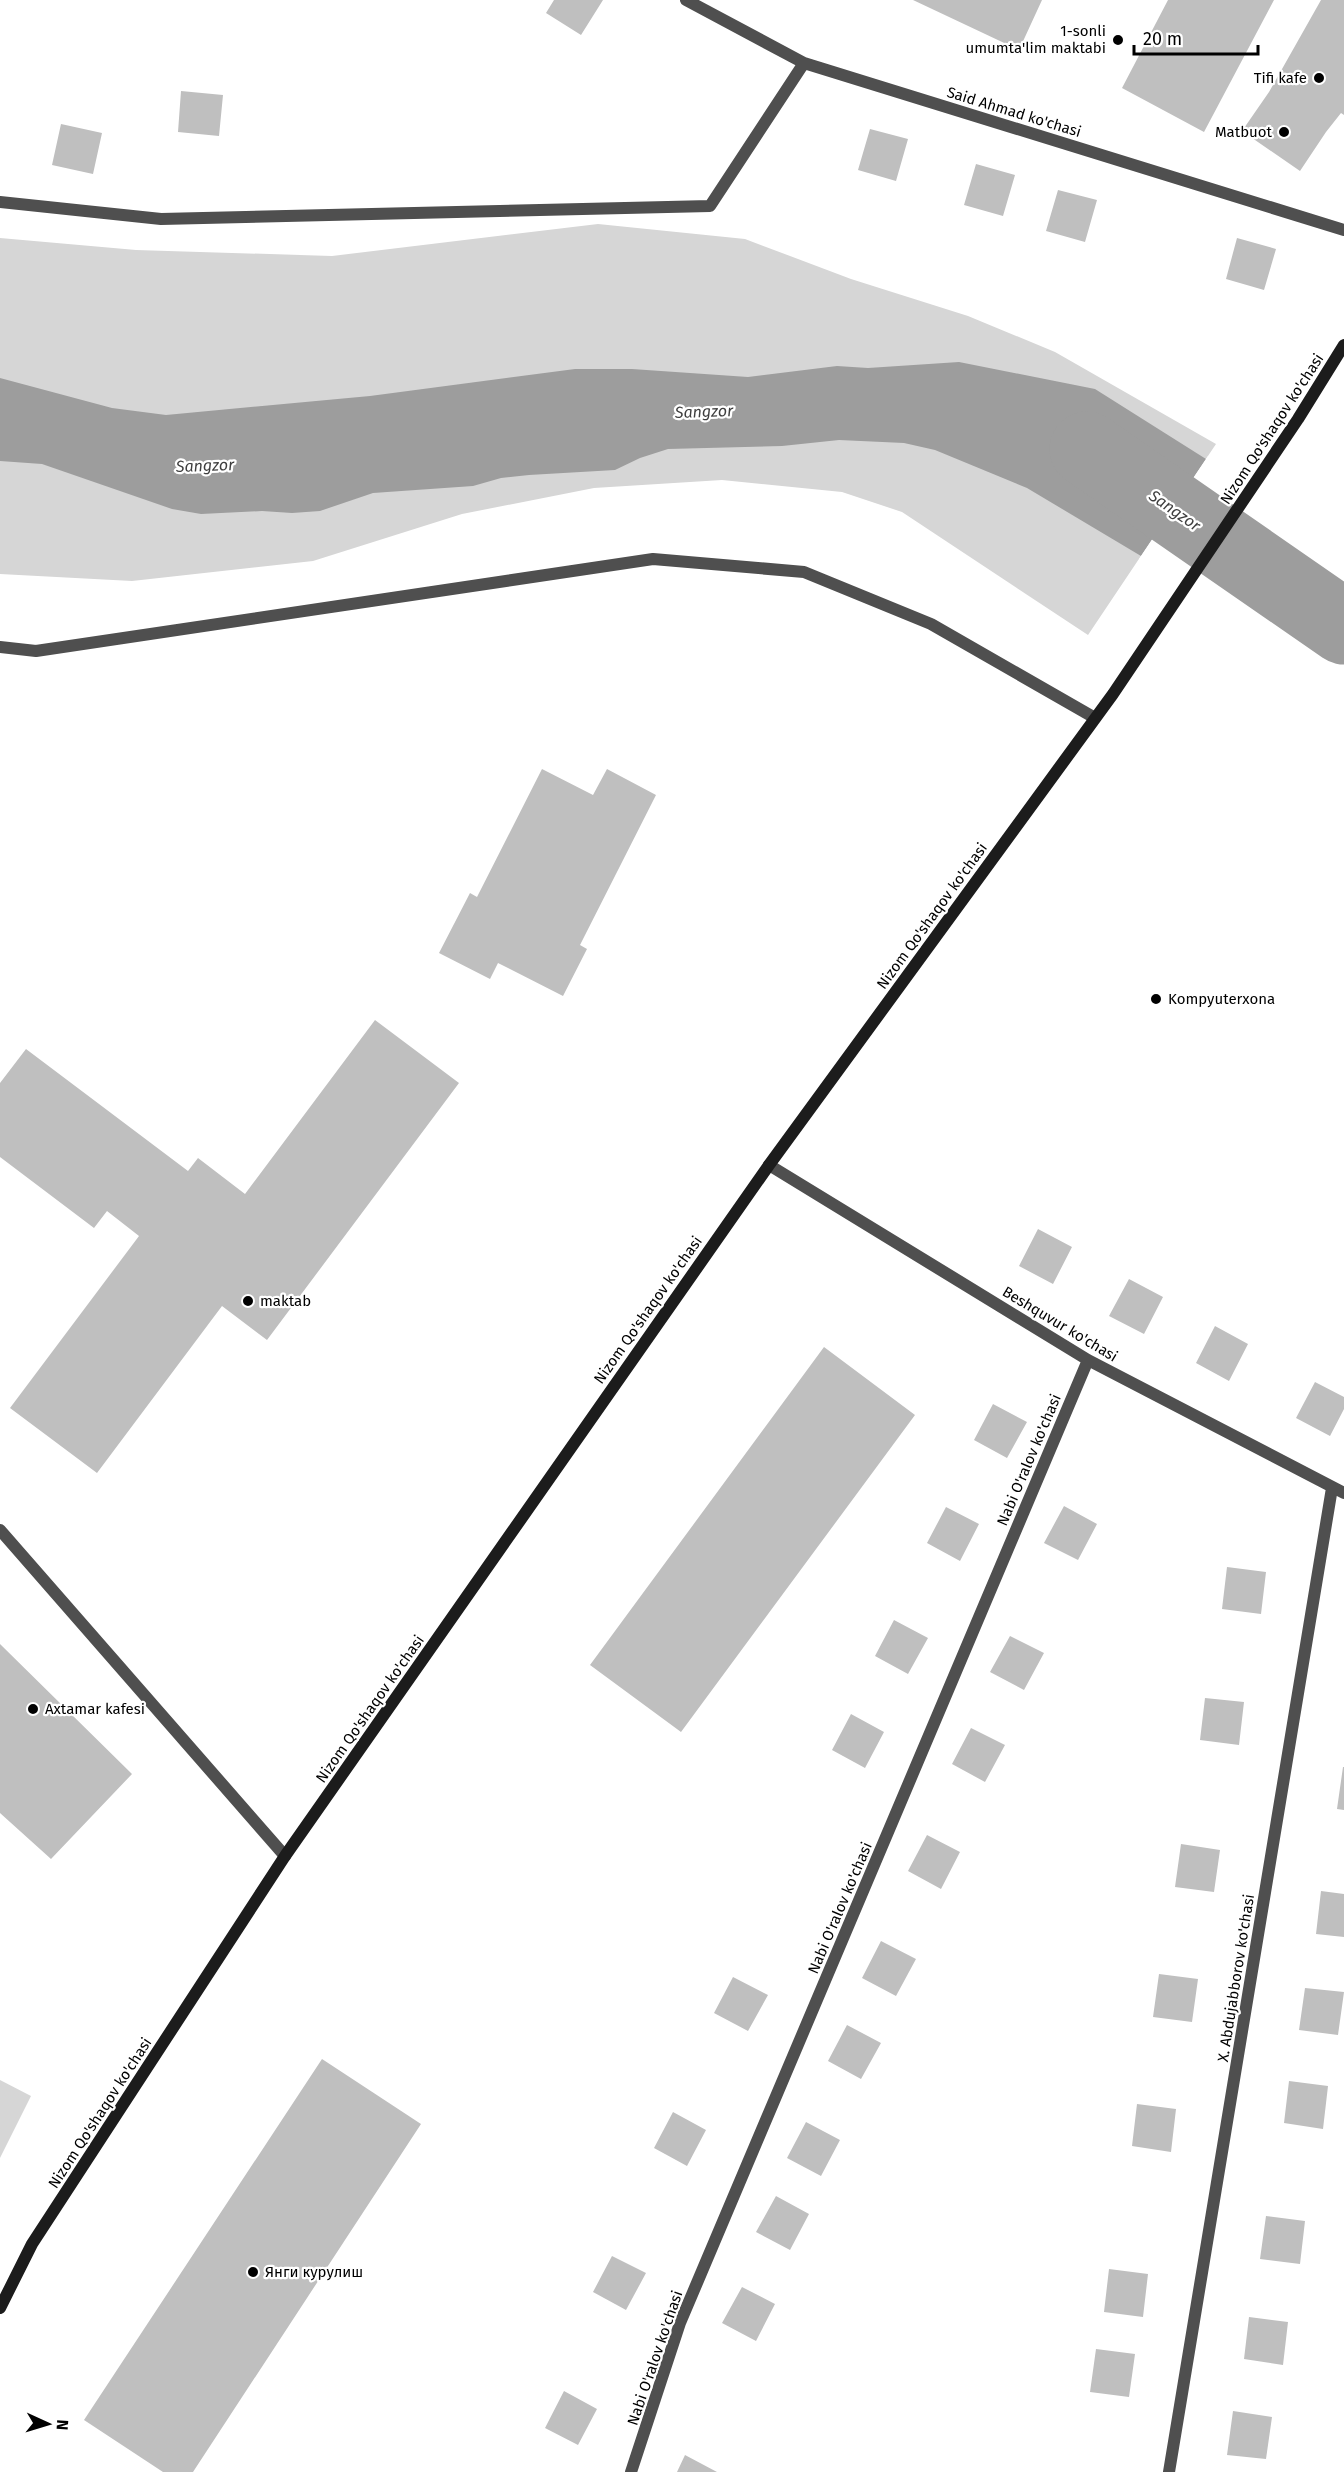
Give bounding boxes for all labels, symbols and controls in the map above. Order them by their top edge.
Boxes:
scale bar [1134,18,1258,56]
place label: 1-sonli umumta'lim maktabi [965,22,1106,57]
text: 20 m [1143,28,1182,50]
marker: 1-sonli umumta'lim maktabi [1111,33,1125,47]
place label: Tifi kafe [1254,69,1307,87]
marker: Tifi kafe [1312,71,1326,85]
street label: Said Ahmad ko'chasi [945,83,1083,141]
place label: Matbuot [1215,123,1273,141]
marker: Matbuot [1277,125,1291,139]
street label: Nizom Qo'shaqov ko'chasi [1216,350,1328,508]
water label: Sangzor [673,401,734,422]
water label: Sangzor [174,455,235,476]
water label: Sangzor [1145,485,1205,535]
street label: Nizom Qo'shaqov ko'chasi [873,839,991,993]
place label: Kompyuterxona [1168,990,1275,1008]
marker: Kompyuterxona [1149,992,1163,1006]
street label: Nizom Qo'shaqov ko'chasi [590,1233,706,1387]
street label: Beshquvur ko'chasi [999,1283,1121,1365]
place label: maktab [260,1292,311,1310]
marker: maktab [241,1294,255,1308]
street label: Nabi O'ralov ko'chasi [993,1391,1065,1529]
street label: Nizom Qo'shaqov ko'chasi [312,1632,428,1786]
place label: Axtamar kafesi [45,1700,145,1718]
marker: Axtamar kafesi [26,1702,40,1716]
street label: Nabi O'ralov ko'chasi [804,1839,876,1977]
street label: X. Abdujabborov ko'chasi [1214,1893,1258,2063]
street label: Nizom Qo'shaqov ko'chasi [44,2034,156,2192]
place label: Янги курулиш [265,2263,363,2281]
marker: Янги курулиш [246,2265,260,2279]
street label: Nabi O'ralov ko'chasi [623,2288,687,2428]
north arrow [18,2394,78,2454]
text: N [53,2419,72,2431]

